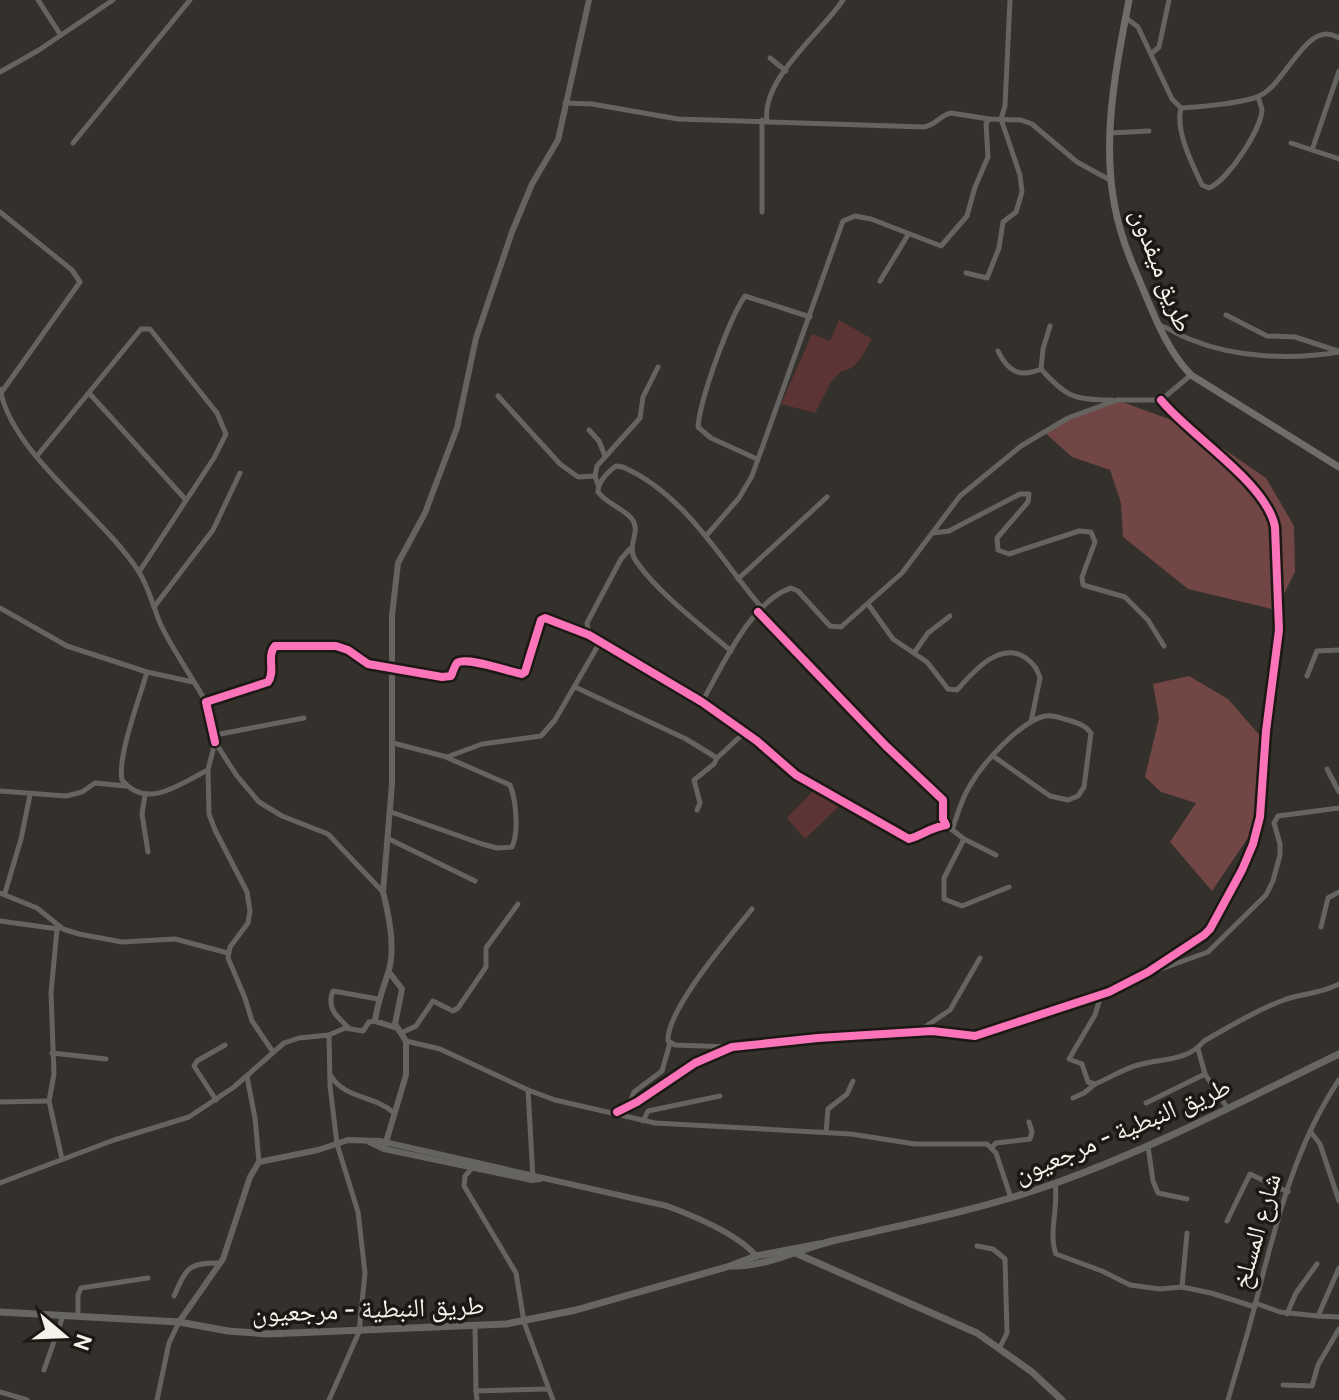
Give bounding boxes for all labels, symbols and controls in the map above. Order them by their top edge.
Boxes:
street label: طريق ميفدون [1124,204,1200,336]
street label: طريق النبطية - مرجعيون [1009,1070,1235,1190]
street label: شارع المسلخ [1224,1170,1289,1293]
street label: طريق النبطية - مرجعيون [251,1289,485,1329]
north arrow [24,1296,104,1376]
text: N [67,1331,98,1354]

